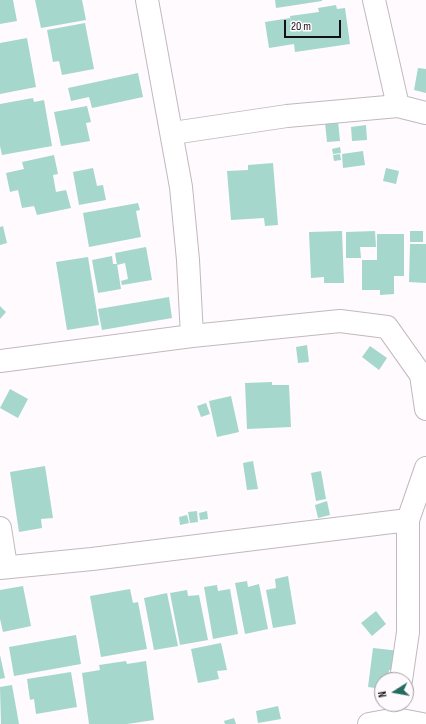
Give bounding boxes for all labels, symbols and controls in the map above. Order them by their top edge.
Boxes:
scale bar [286,12,343,38]
text: 20 m [291,19,311,34]
north arrow [374,672,414,712]
text: N [376,690,390,698]

